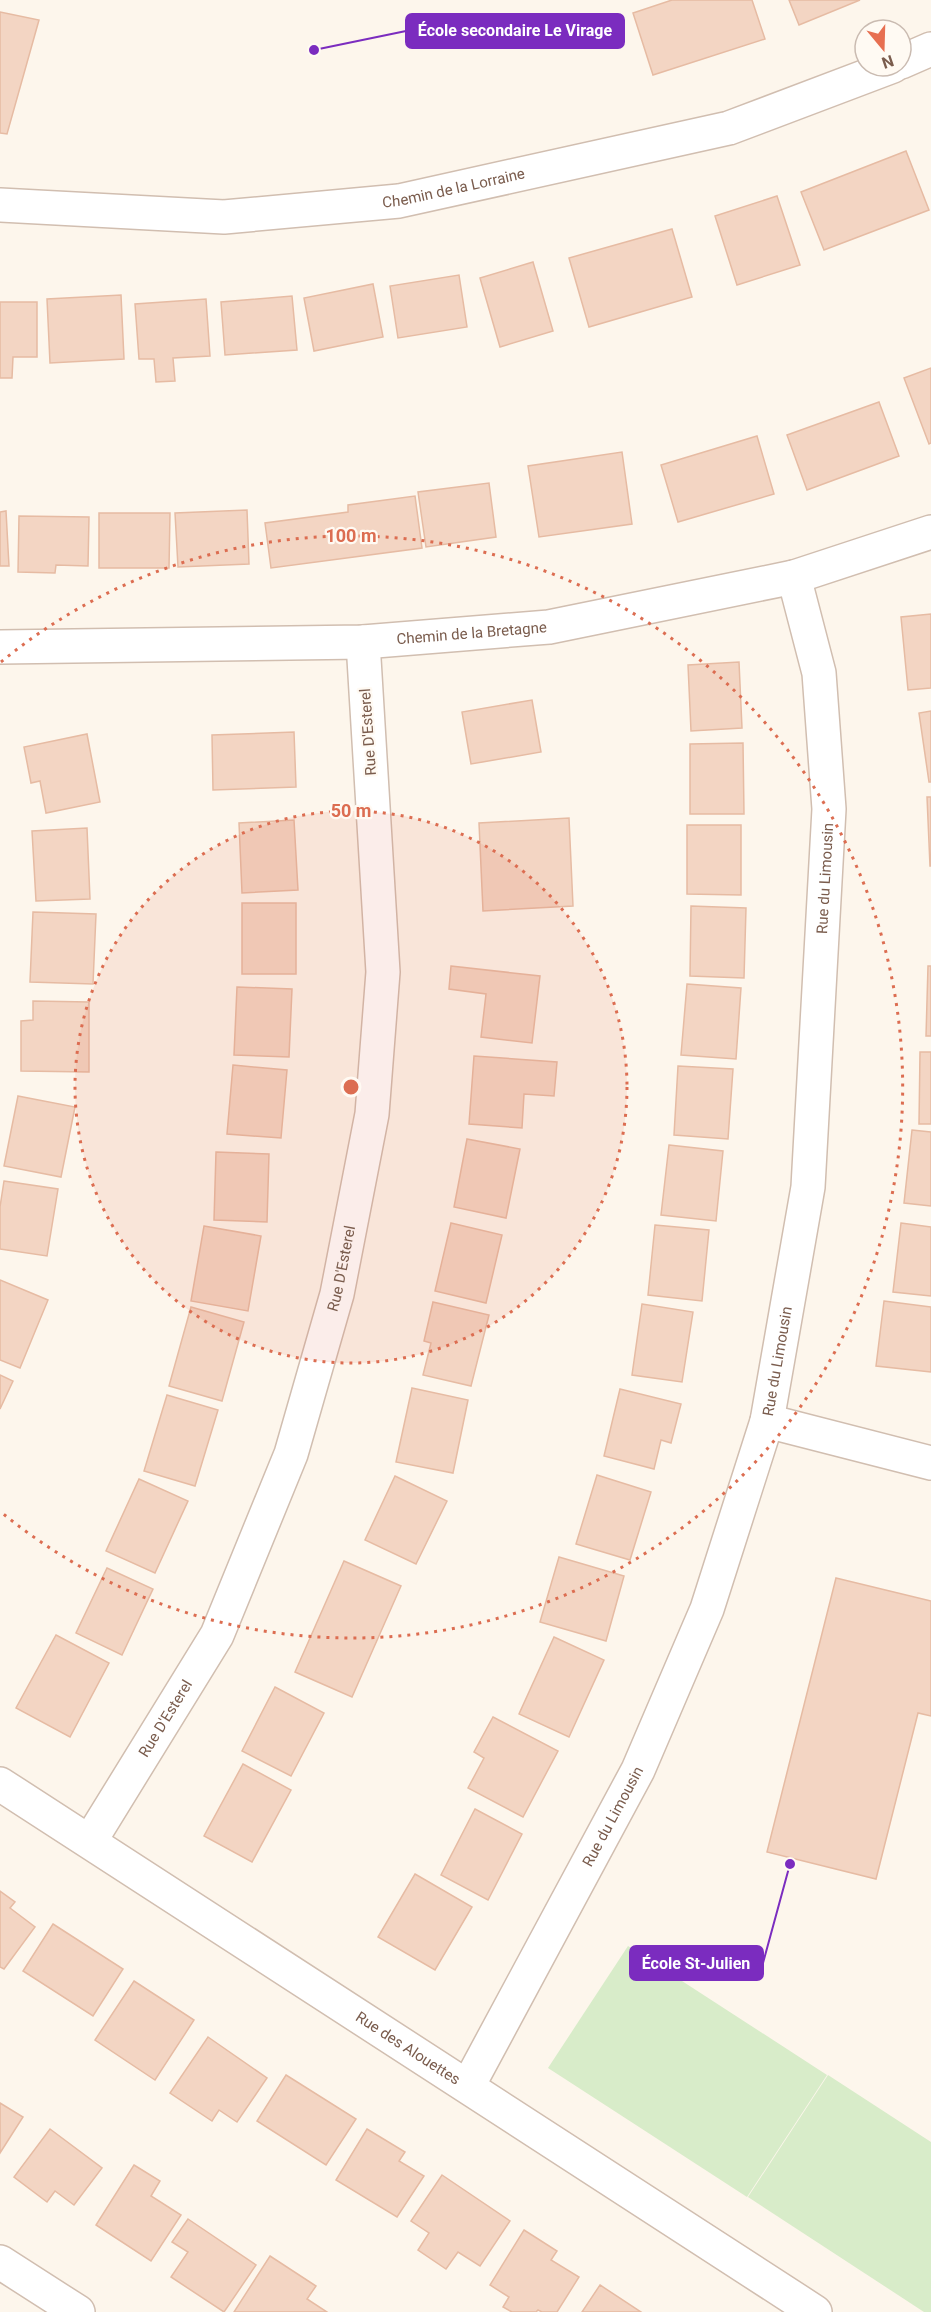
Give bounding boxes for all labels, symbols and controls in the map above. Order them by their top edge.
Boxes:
callout: École secondaire Le Virage [406,14,624,48]
north arrow [853,18,913,78]
text: École secondaire Le Virage [418,21,613,40]
text: N [879,51,896,73]
street label: Chemin de la Lorraine [382,164,526,211]
text: 100 m [325,525,377,546]
street label: Chemin de la Bretagne [396,618,547,648]
street label: Rue D'Esterel [356,688,380,776]
text: 50 m [331,800,371,821]
street label: Rue du Limousin [813,822,837,934]
centre of rings [341,1077,361,1097]
street label: Rue D'Esterel [323,1224,359,1314]
street label: Rue du Limousin [759,1305,796,1418]
street label: Rue D'Esterel [135,1676,196,1760]
street label: Rue du Limousin [579,1763,647,1870]
callout: École St-Julien [630,1946,763,1980]
text: École St-Julien [642,1954,750,1973]
street label: Rue des Alouettes [352,2008,464,2089]

